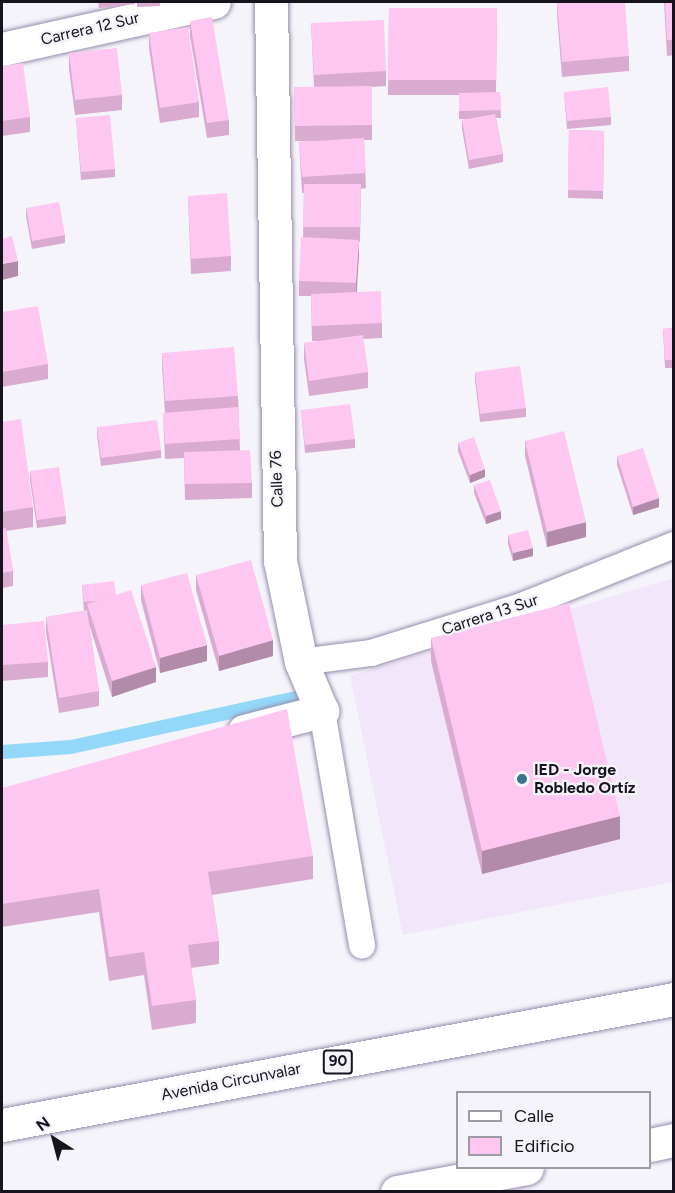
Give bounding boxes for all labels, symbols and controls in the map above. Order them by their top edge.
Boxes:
street label: Carrera 12 Sur [39,8,141,50]
street label: Calle 76 [266,450,288,508]
street label: Carrera 13 Sur [439,590,541,640]
place label: IED - Jorge Robledo Ortíz [534,760,635,798]
marker: IED - Jorge Robledo Ortíz [515,772,529,786]
road number: 90 [322,1050,354,1074]
street label: Avenida Circunvalar [159,1059,303,1105]
legend [456,1091,651,1169]
text: Calle [514,1105,554,1127]
north arrow [24,1109,84,1169]
text: N [33,1113,54,1135]
text: Edificio [514,1135,575,1157]

